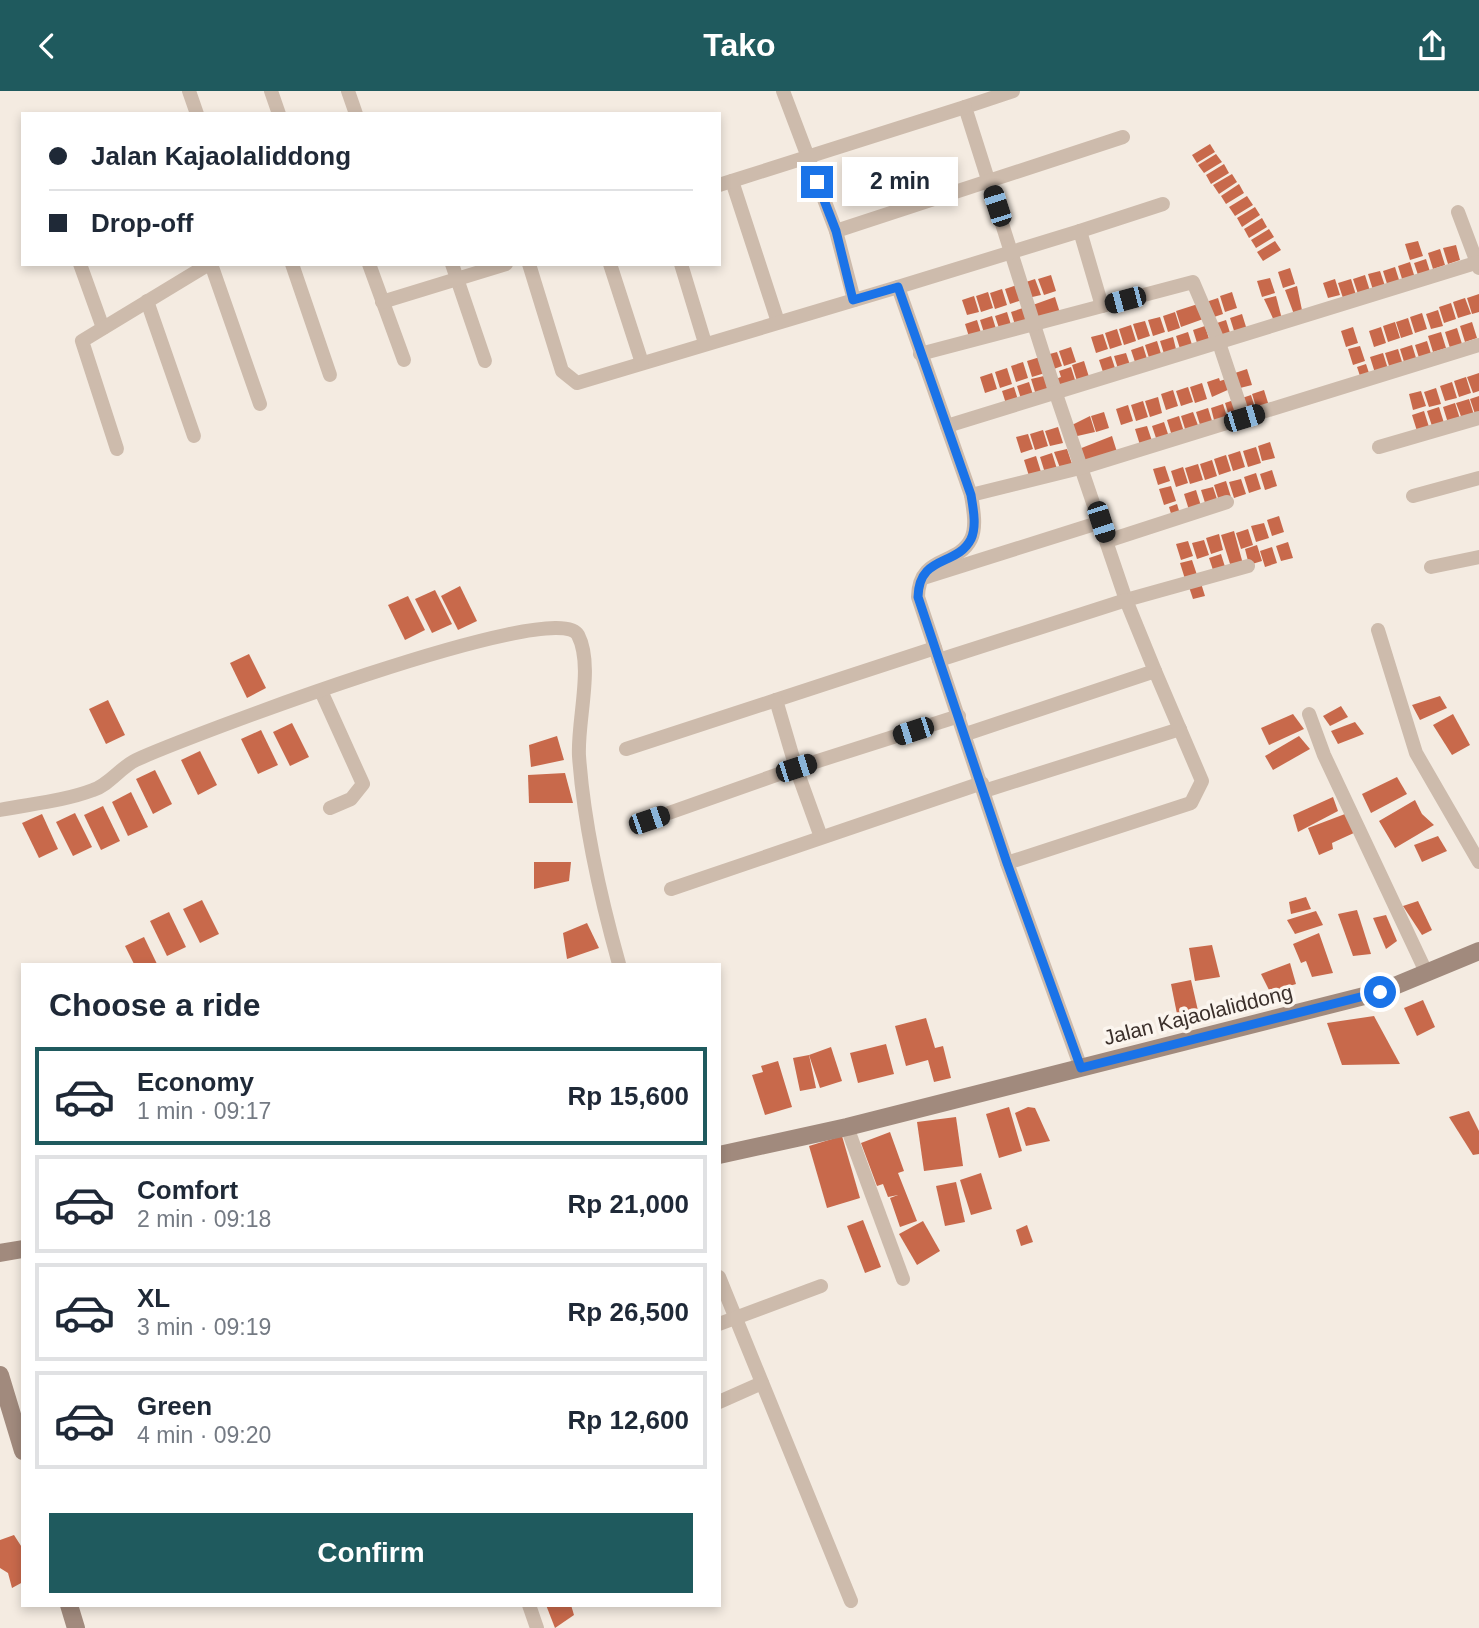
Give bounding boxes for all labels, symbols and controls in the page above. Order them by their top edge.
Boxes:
icon: back [28,27,66,65]
text: Tako [703,27,776,63]
icon: share [1413,27,1451,65]
text: Jalan Kajaolaliddong [91,141,351,171]
callout: 2 min [842,157,957,207]
route end [801,166,833,198]
text: 2 min [870,168,930,194]
car [981,183,1014,229]
text: Drop-off [91,208,194,238]
car [1102,284,1149,316]
car [1221,402,1268,434]
car [1085,499,1118,545]
car [890,715,937,747]
car [773,752,820,784]
car [626,803,673,837]
route start [1364,976,1396,1008]
street label: Jalan Kajaolaliddong [1101,980,1295,1049]
text: Choose a ride [49,987,261,1023]
icon: car [53,1065,116,1128]
text: Economy [137,1067,254,1097]
text: Rp 15,600 [568,1081,689,1111]
text: 1 min · 09:17 [137,1098,271,1124]
icon: car [53,1173,116,1236]
text: Comfort [137,1175,238,1205]
text: Rp 21,000 [568,1189,689,1219]
text: 2 min · 09:18 [137,1206,271,1232]
icon: car [53,1281,116,1344]
text: XL [137,1283,170,1313]
text: Rp 26,500 [568,1297,689,1327]
text: 3 min · 09:19 [137,1314,271,1340]
icon: car [53,1389,116,1452]
text: Green [137,1391,212,1421]
text: Rp 12,600 [568,1405,689,1435]
text: 4 min · 09:20 [137,1422,271,1448]
button: Confirm [49,1513,693,1593]

